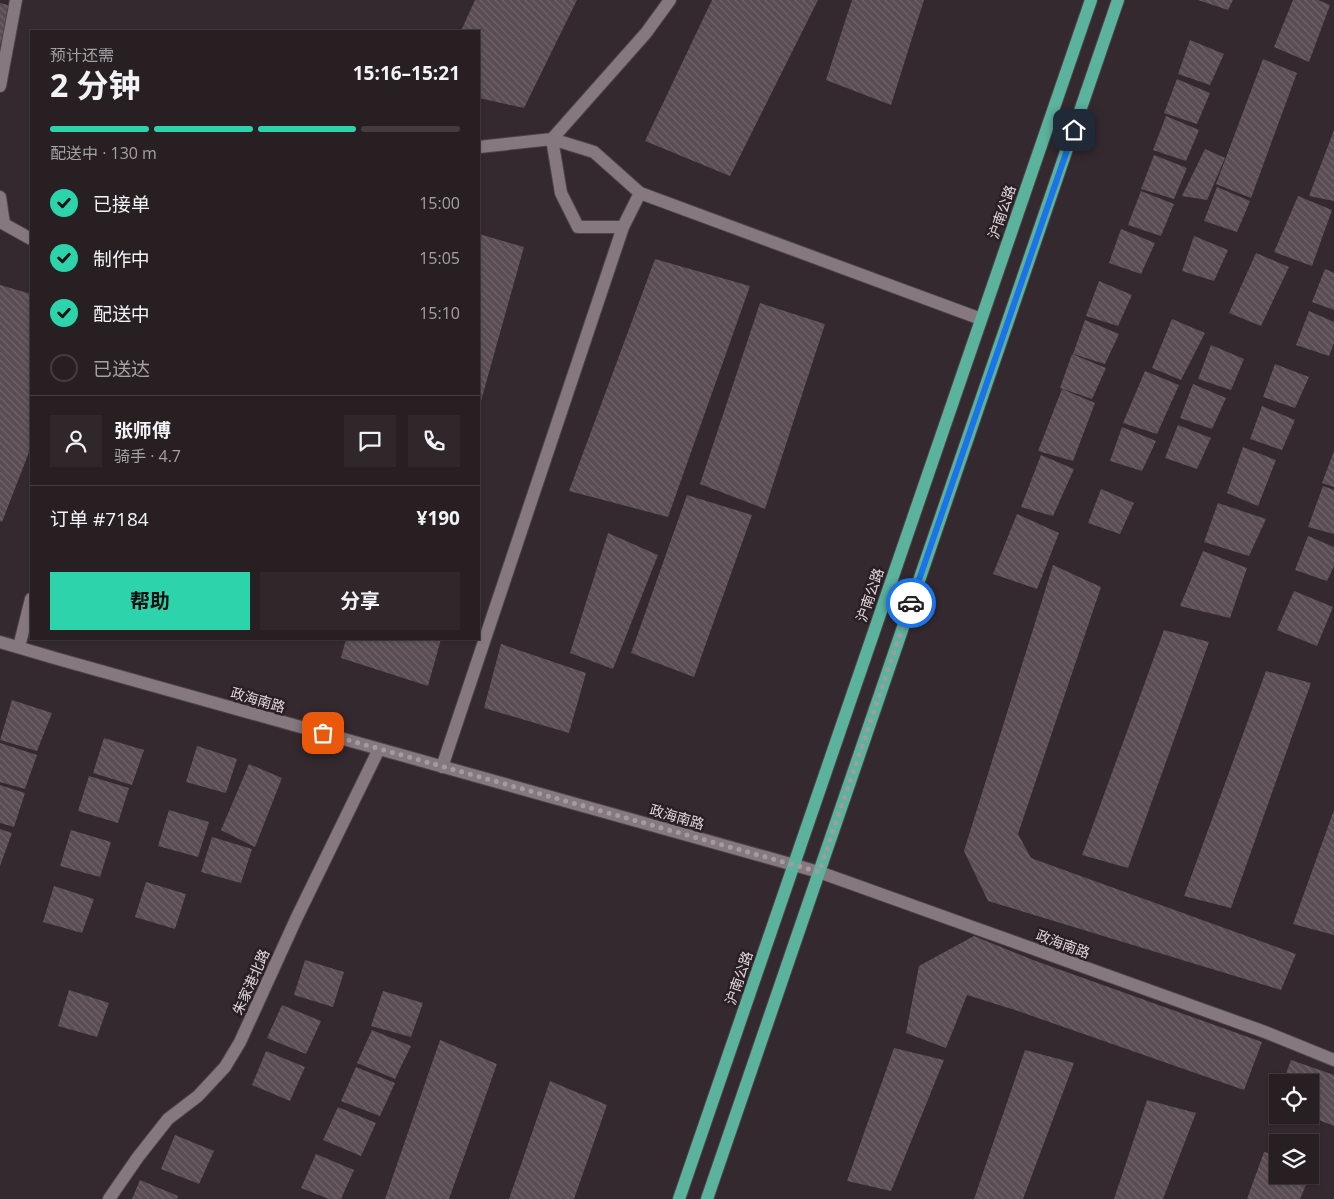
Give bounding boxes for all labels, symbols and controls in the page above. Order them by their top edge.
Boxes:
text: 预计还需 [50,44,114,66]
text: 15:16–15:21 [353,60,460,86]
text: 2 分钟 [50,63,141,106]
pin [1053,109,1095,151]
icon: home [1060,116,1088,144]
text: 配送中 · 130 m [50,142,157,164]
street label: 沪南公路 [983,182,1020,241]
icon: check [50,189,78,217]
text: 已接单 [93,191,150,217]
text: 15:00 [419,192,460,214]
icon: check [50,244,78,272]
text: 制作中 [93,246,150,272]
text: 15:05 [419,247,460,269]
icon: check [50,299,78,327]
text: 配送中 [93,301,150,327]
text: 15:10 [419,302,460,324]
text: 已送达 [93,356,150,382]
button: person [50,415,102,467]
button: chat [344,415,396,467]
button: phone [408,415,460,467]
text: 张师傅 [114,417,171,443]
text: 骑手 · 4.7 [114,445,181,467]
text: ¥190 [417,505,460,531]
text: 订单 #7184 [50,506,149,532]
street label: 沪南公路 [851,565,888,624]
button: 帮助 [50,572,250,630]
button: 分享 [260,572,460,630]
courier [886,578,936,628]
icon: car [897,589,925,617]
street label: 政海南路 [229,683,288,716]
pin [302,712,344,754]
icon: bag [309,719,337,747]
street label: 政海南路 [648,800,707,833]
street label: 政海南路 [1034,925,1093,962]
street label: 朱家港北路 [228,946,273,1018]
street label: 沪南公路 [720,948,757,1007]
map controls [1269,1074,1319,1184]
button: locate [1269,1074,1319,1124]
button: layers [1269,1134,1319,1184]

